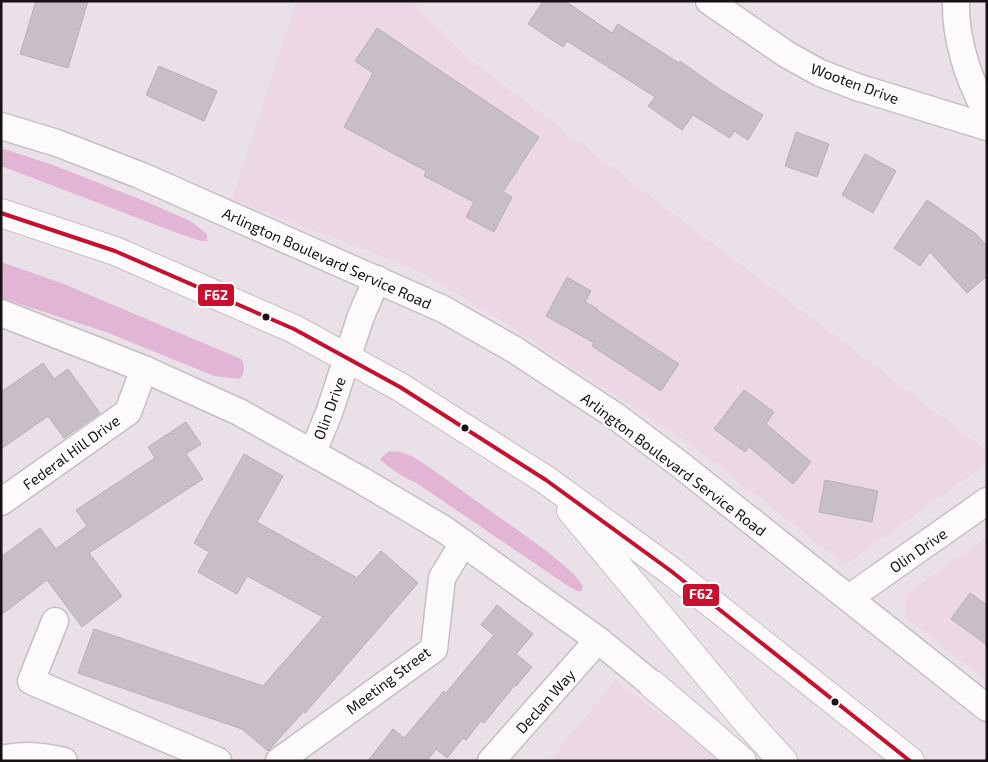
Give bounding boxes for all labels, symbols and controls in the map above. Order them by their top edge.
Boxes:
street label: Wooten Drive [808,59,902,107]
street label: Arlington Boulevard Service Road [220,204,434,312]
line badge: F62 [197,283,235,307]
text: F62 [204,286,228,303]
unlabelled marker [261,312,271,322]
street label: Olin Drive [309,374,349,442]
street label: Arlington Boulevard Service Road [578,389,770,539]
street label: Federal Hill Drive [19,411,123,493]
unlabelled marker [460,423,470,433]
street label: Olin Drive [886,524,950,576]
line badge: F62 [682,583,720,607]
text: F62 [689,585,713,602]
street label: Meeting Street [342,642,434,718]
street label: Declan Way [512,665,579,737]
unlabelled marker [830,697,840,707]

